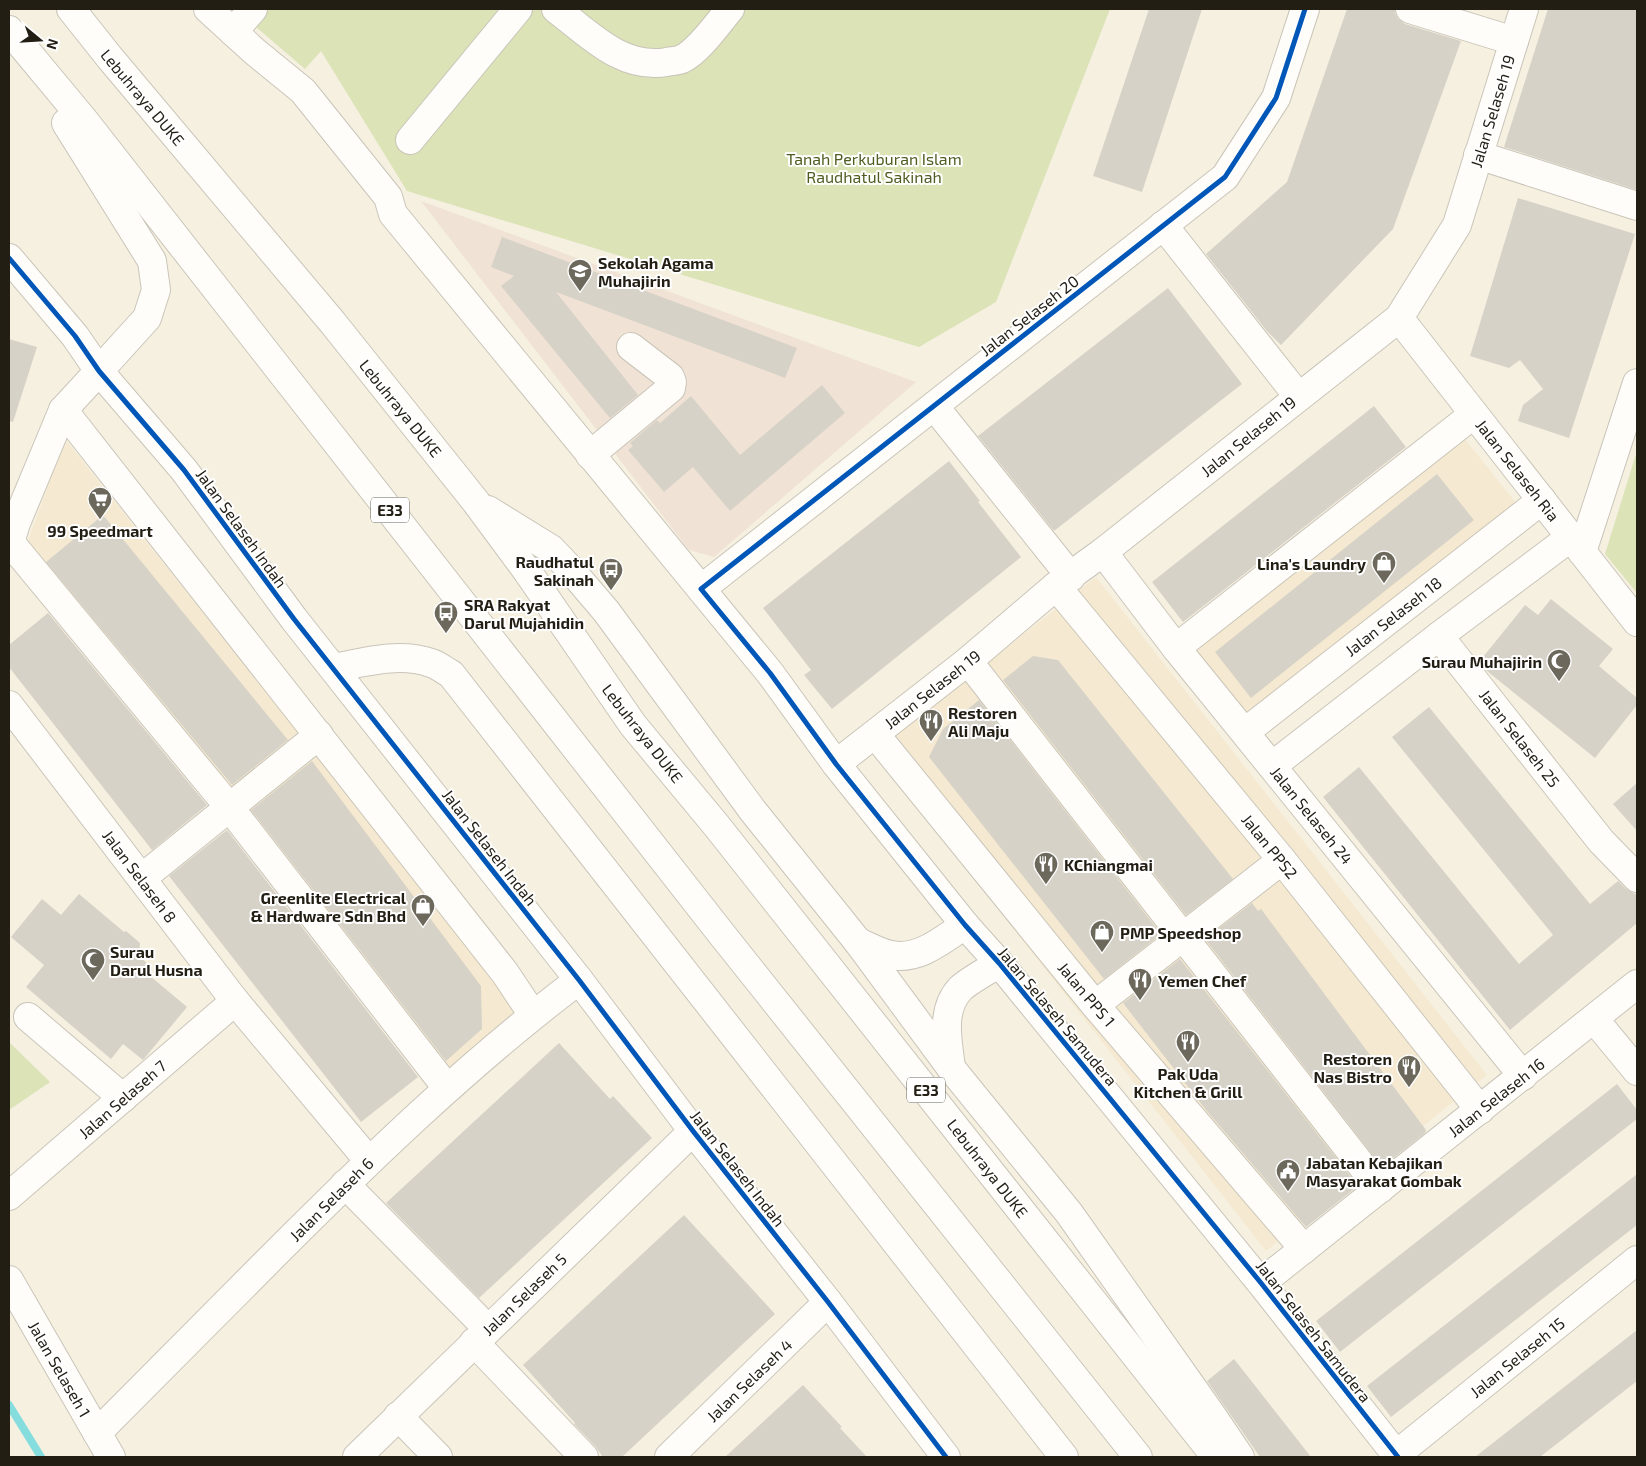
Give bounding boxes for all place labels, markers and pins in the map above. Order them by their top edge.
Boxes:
place label: Sekolah Agama Muhajirin [598,253,714,290]
school or university icon: Sekolah Agama Muhajirin [567,258,593,292]
supermarket icon: 99 Speedmart [87,486,113,520]
place label: 99 Speedmart [47,521,153,540]
shop icon: Lina's Laundry [1371,550,1397,584]
place label: Raudhatul Sakinah [515,552,595,589]
place label: Lina's Laundry [1257,554,1366,574]
bus stop icon: Raudhatul Sakinah [598,557,624,591]
place label: SRA Rakyat Darul Mujahidin [464,595,584,632]
bus stop icon: SRA Rakyat Darul Mujahidin [433,600,459,634]
mosque icon: Surau Muhajirin [1546,648,1572,682]
place label: Surau Muhajirin [1422,652,1542,671]
place label: Restoren Ali Maju [948,703,1017,740]
restaurant icon: Restoren Ali Maju [918,708,944,742]
restaurant icon: KChiangmai [1033,851,1059,885]
place label: KChiangmai [1064,855,1153,874]
place label: Greenlite Electrical & Hardware Sdn Bhd [251,888,407,925]
shop icon: Greenlite Electrical & Hardware Sdn Bhd [410,893,436,927]
shop icon: PMP Speedshop [1089,919,1115,953]
place label: PMP Speedshop [1120,923,1241,942]
place label: Surau Darul Husna [110,942,203,979]
mosque icon: Surau Darul Husna [80,947,106,981]
restaurant icon: Yemen Chef [1127,967,1153,1001]
place label: Yemen Chef [1158,971,1247,990]
restaurant icon: Pak Uda Kitchen & Grill [1175,1029,1201,1063]
place label: Restoren Nas Bistro [1314,1049,1392,1086]
restaurant icon: Restoren Nas Bistro [1396,1054,1422,1088]
place label: Pak Uda Kitchen & Grill [1134,1064,1243,1101]
place label: Jabatan Kebajikan Masyarakat Gombak [1306,1153,1462,1191]
public building icon: Jabatan Kebajikan Masyarakat Gombak [1275,1158,1301,1192]

